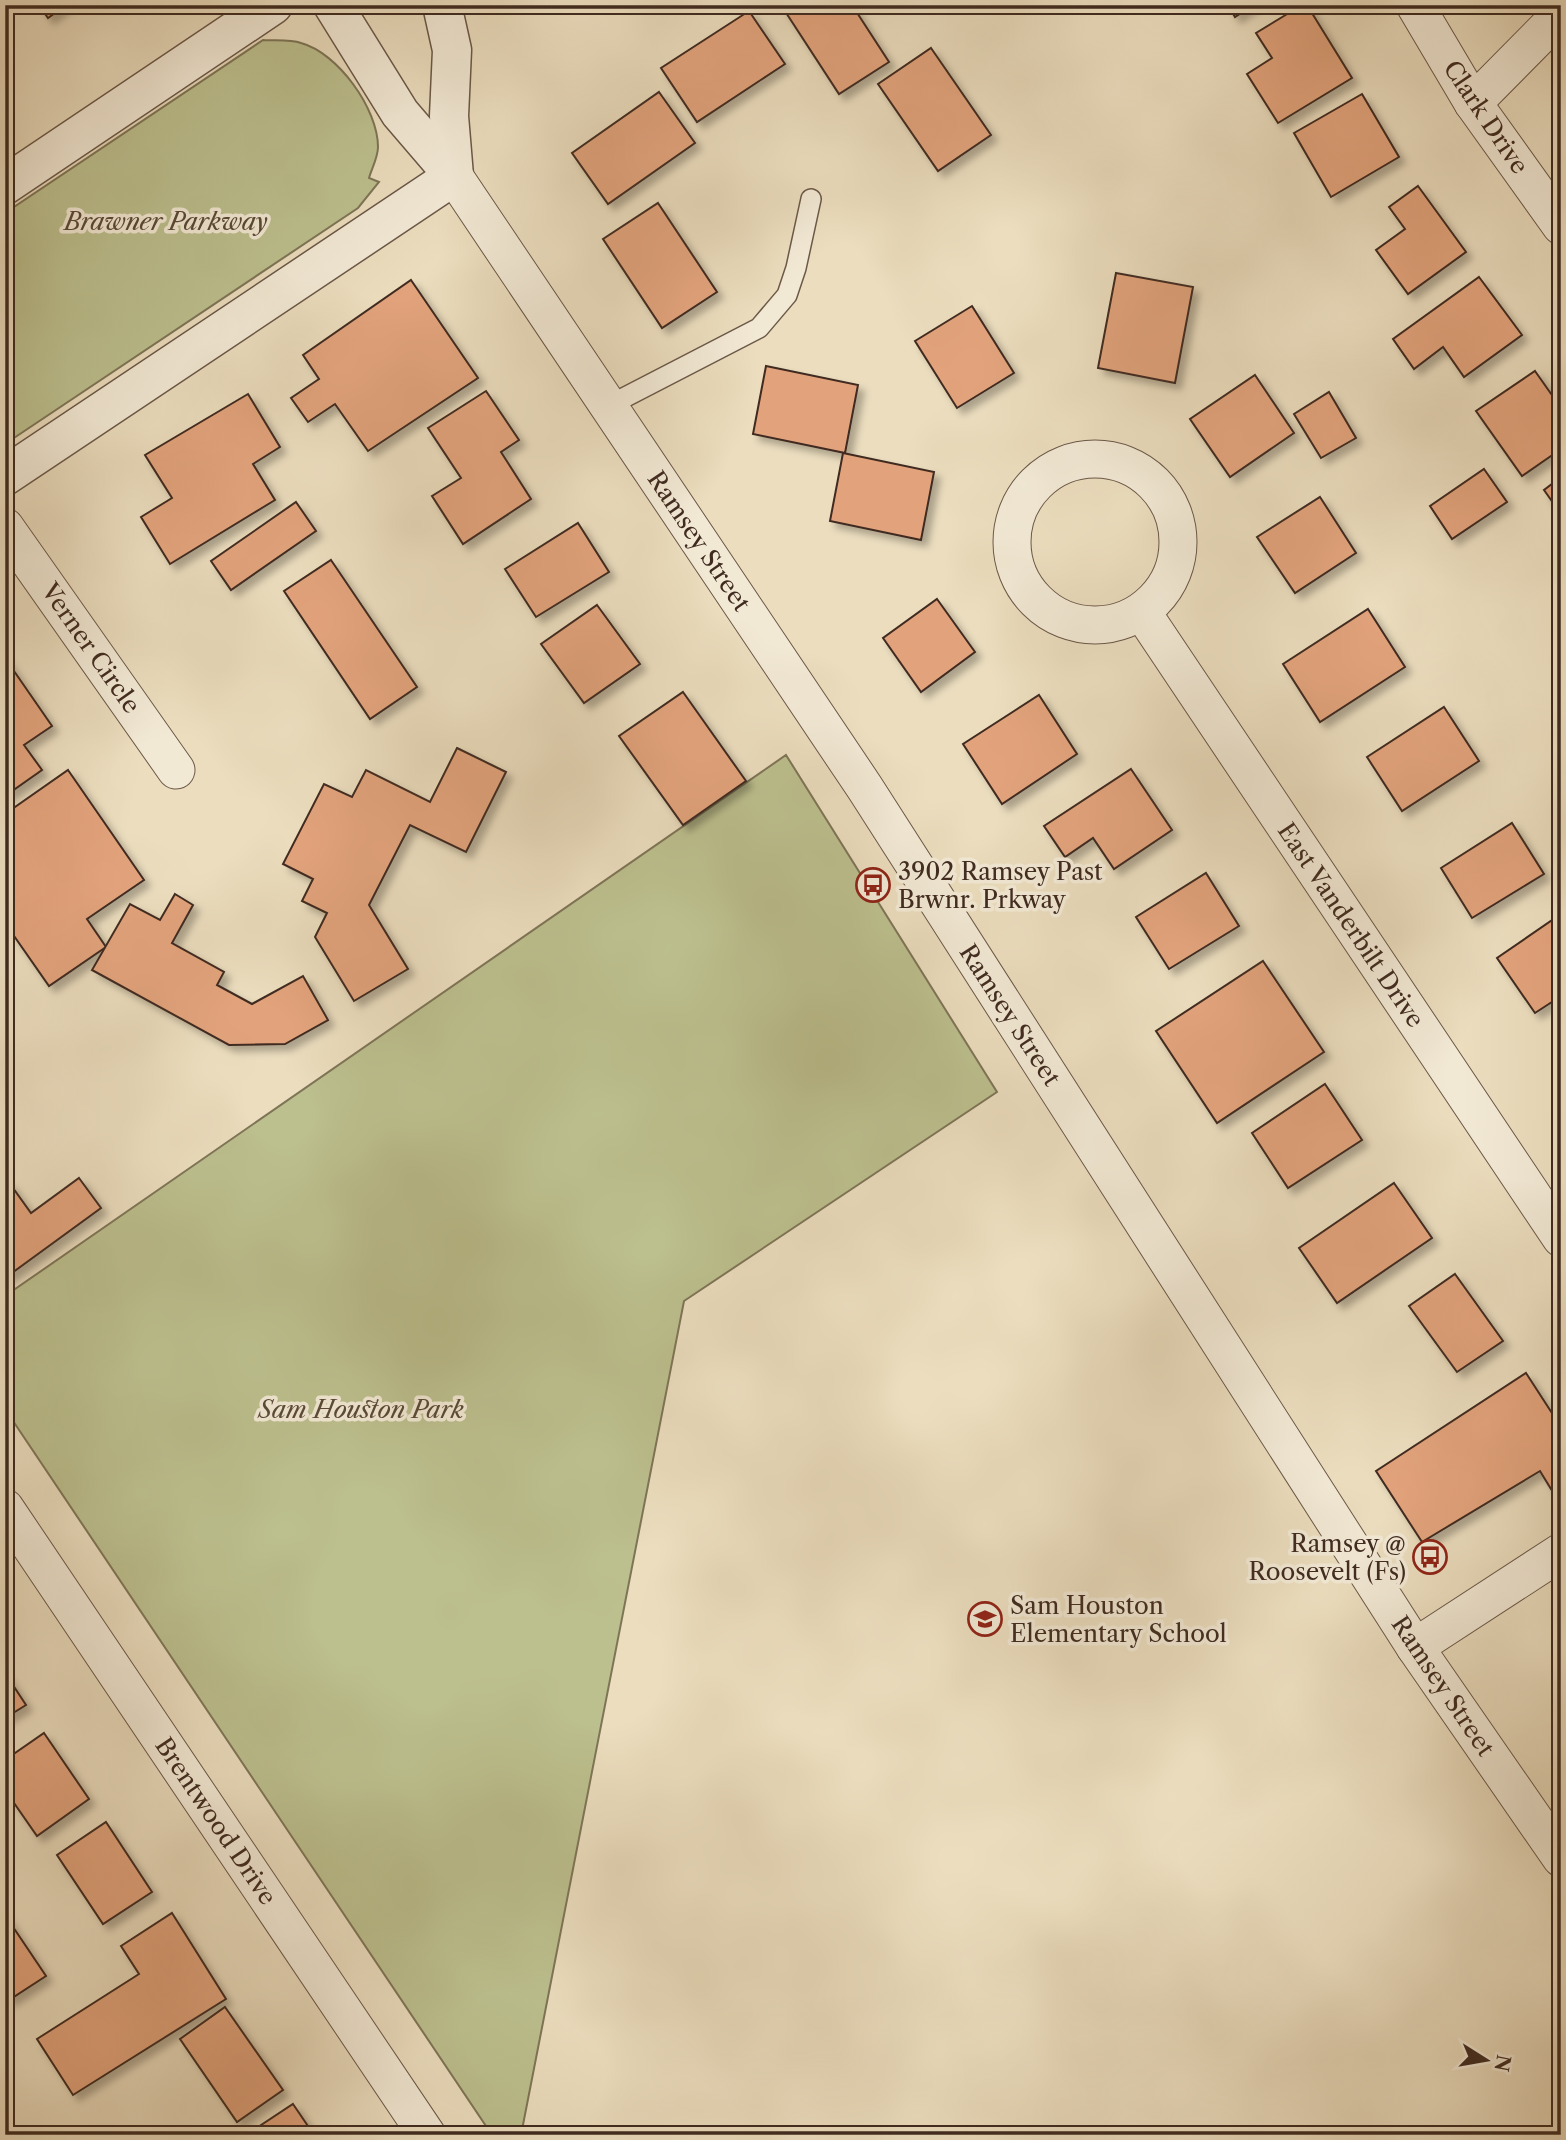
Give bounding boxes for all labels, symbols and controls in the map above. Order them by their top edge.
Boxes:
street label: Clark Drive [1437,55,1535,179]
park label: Brawner Parkway [62,207,268,236]
street label: Ramsey Street [641,465,757,617]
street label: Verner Circle [35,577,146,719]
street label: East Vanderbilt Drive [1272,817,1430,1033]
place label: 3902 Ramsey Past Brwnr. Prkway [898,857,1103,914]
bus stop icon: 3902 Ramsey Past Brwnr. Prkway [854,866,892,904]
street label: Ramsey Street [953,939,1067,1092]
park label: Sam Houston Park [256,1395,464,1424]
place label: Ramsey @ Roosevelt (Fs) [1248,1529,1406,1586]
bus stop icon: Ramsey @ Roosevelt (Fs) [1411,1538,1449,1576]
place label: Sam Houston Elementary School [1010,1591,1227,1648]
school or university icon: Sam Houston Elementary School [966,1600,1004,1638]
street label: Ramsey Street [1385,1610,1501,1762]
street label: Brentwood Drive [149,1732,283,1910]
north arrow [1450,2024,1520,2094]
text: N [1489,2053,1515,2073]

